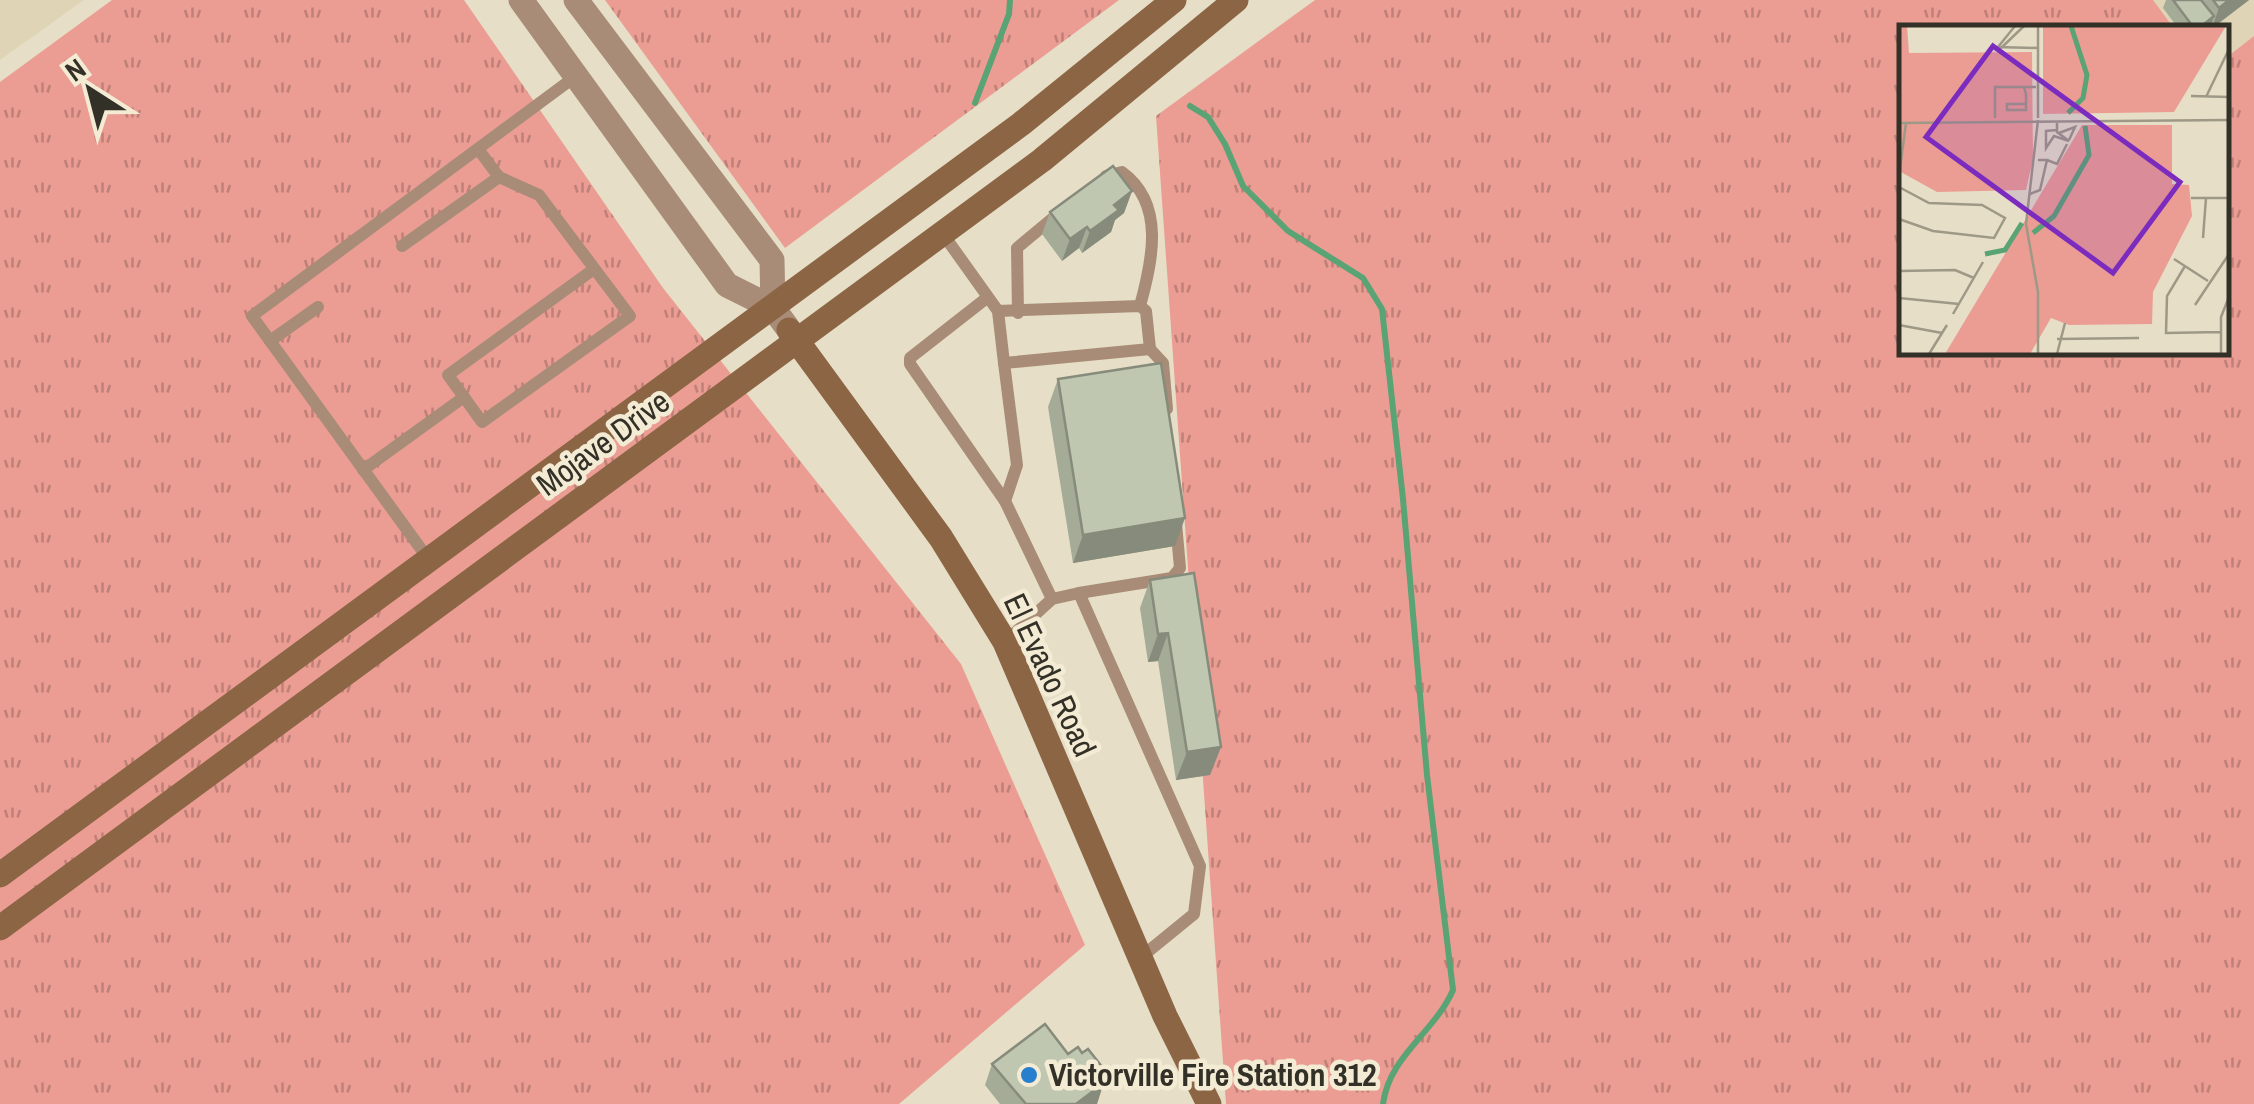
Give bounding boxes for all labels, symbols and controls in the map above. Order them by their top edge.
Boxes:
inset map [1899,25,2229,355]
north arrow [40,40,140,140]
text: N [57,50,93,90]
street label: Mojave Drive [528,380,678,505]
street label: El Evado Road [994,586,1107,763]
place label: Victorville Fire Station 312 [1049,1053,1377,1096]
marker: Victorville Fire Station 312 [1018,1064,1040,1086]

